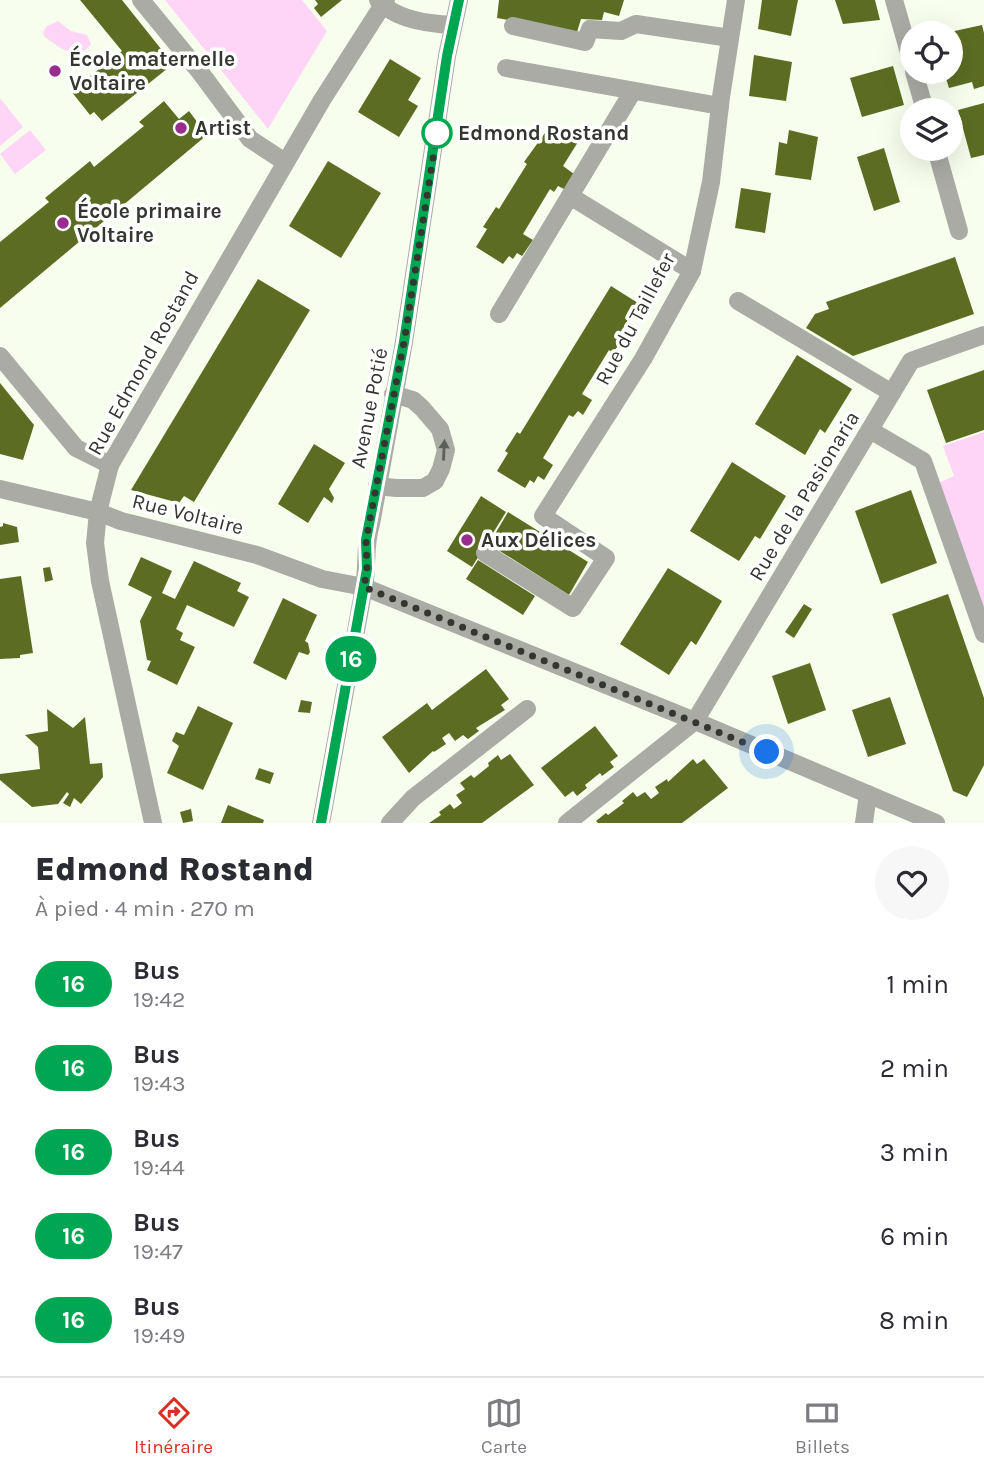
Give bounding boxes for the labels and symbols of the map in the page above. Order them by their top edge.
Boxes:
place label: École maternelle Voltaire [69,45,235,95]
marker: École maternelle Voltaire [47,63,63,79]
place label: Artist [195,116,251,140]
marker: Edmond Rostand [422,118,452,148]
marker: Artist [173,120,189,136]
place label: Edmond Rostand [458,121,629,145]
place label: École primaire Voltaire [77,197,222,247]
marker: École primaire Voltaire [55,215,71,231]
street label: Rue du Taillefer [590,249,680,389]
street label: Rue Edmond Rostand [82,267,204,459]
street label: Avenue Potié [346,346,392,470]
street label: Rue de la Pasionaria [744,407,864,585]
one-way arrow [439,439,450,461]
street label: Rue Voltaire [130,489,246,539]
place label: Aux Délices [481,528,596,552]
marker: Aux Délices [459,532,475,548]
line badge: 16 [320,636,382,682]
your location [749,734,784,769]

